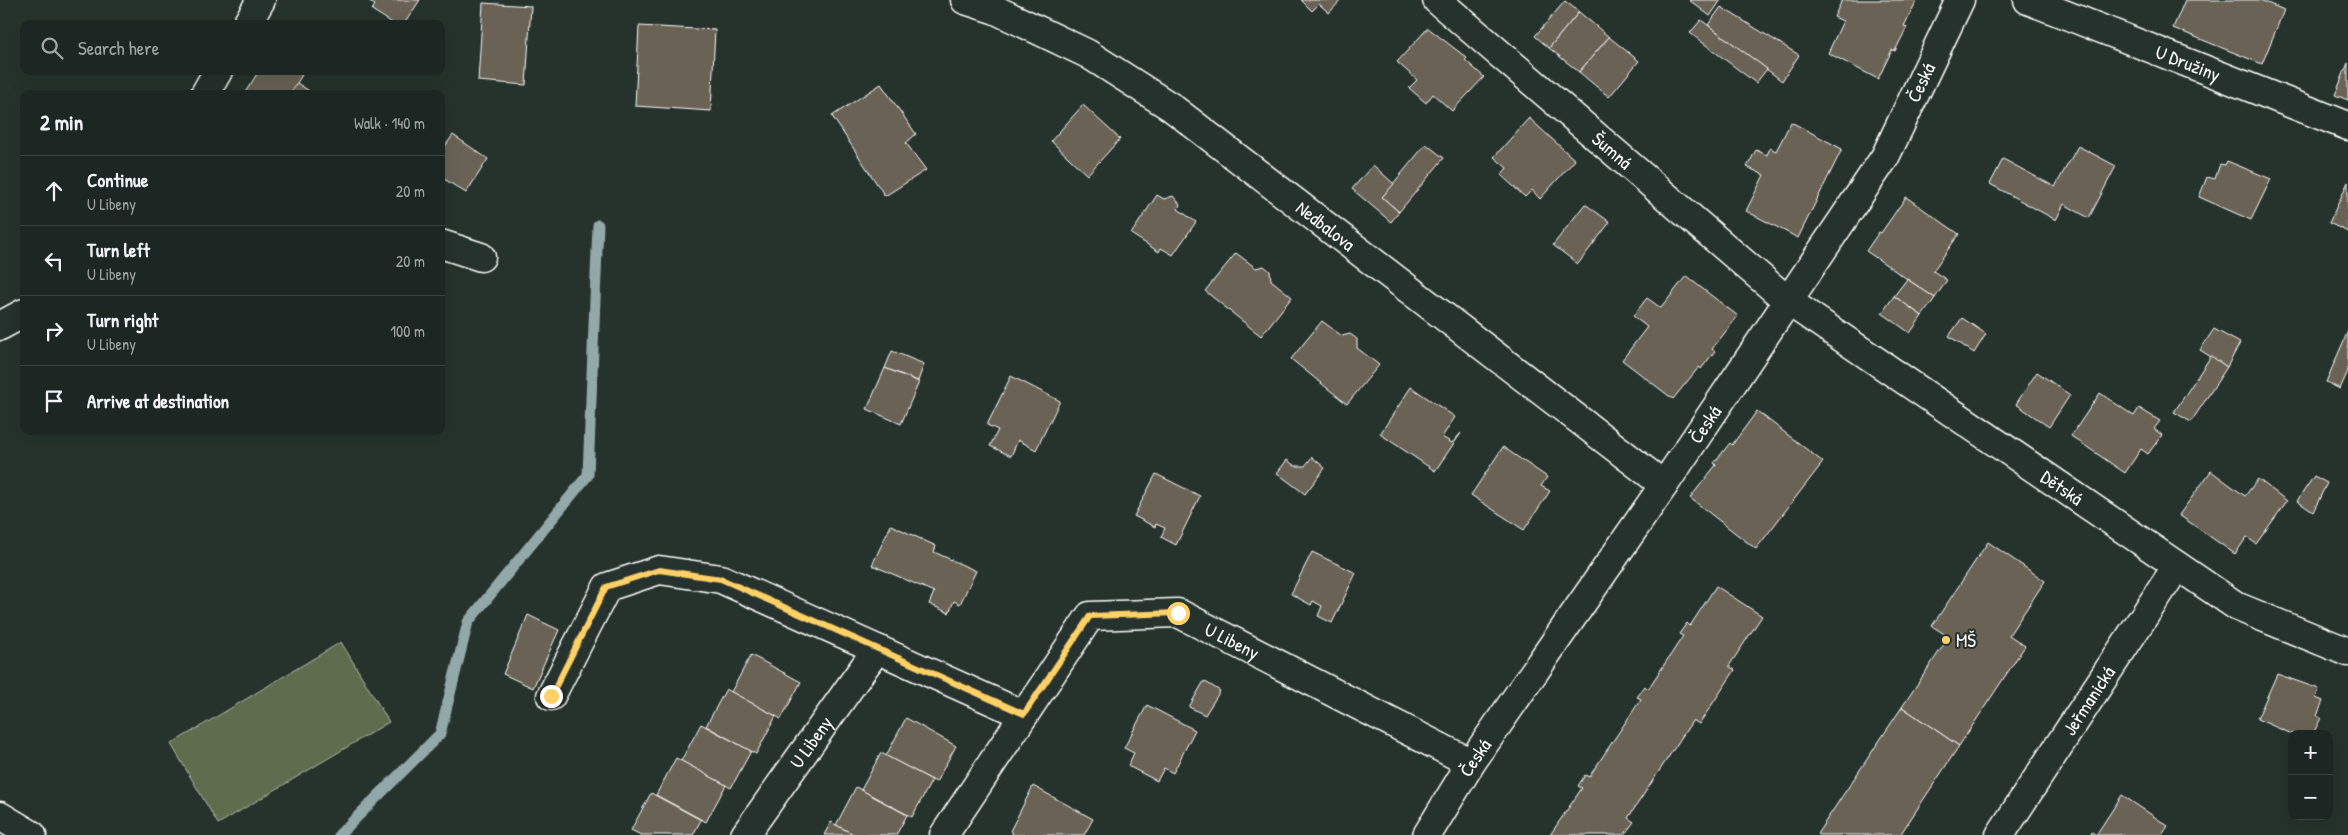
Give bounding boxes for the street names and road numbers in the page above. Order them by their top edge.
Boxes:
street label: U Družiny [2152,38,2224,88]
street label: Česká [1900,58,1941,106]
street label: Šumná [1587,126,1638,175]
street label: Nedbalova [1291,195,1361,257]
street label: Česká [1683,400,1727,448]
street label: Dětská [2036,464,2089,511]
street label: U Libeny [1200,616,1264,666]
street label: Jeřmanická [2056,660,2121,740]
street label: U Libeny [784,711,838,773]
street label: Česká [1453,733,1497,781]

